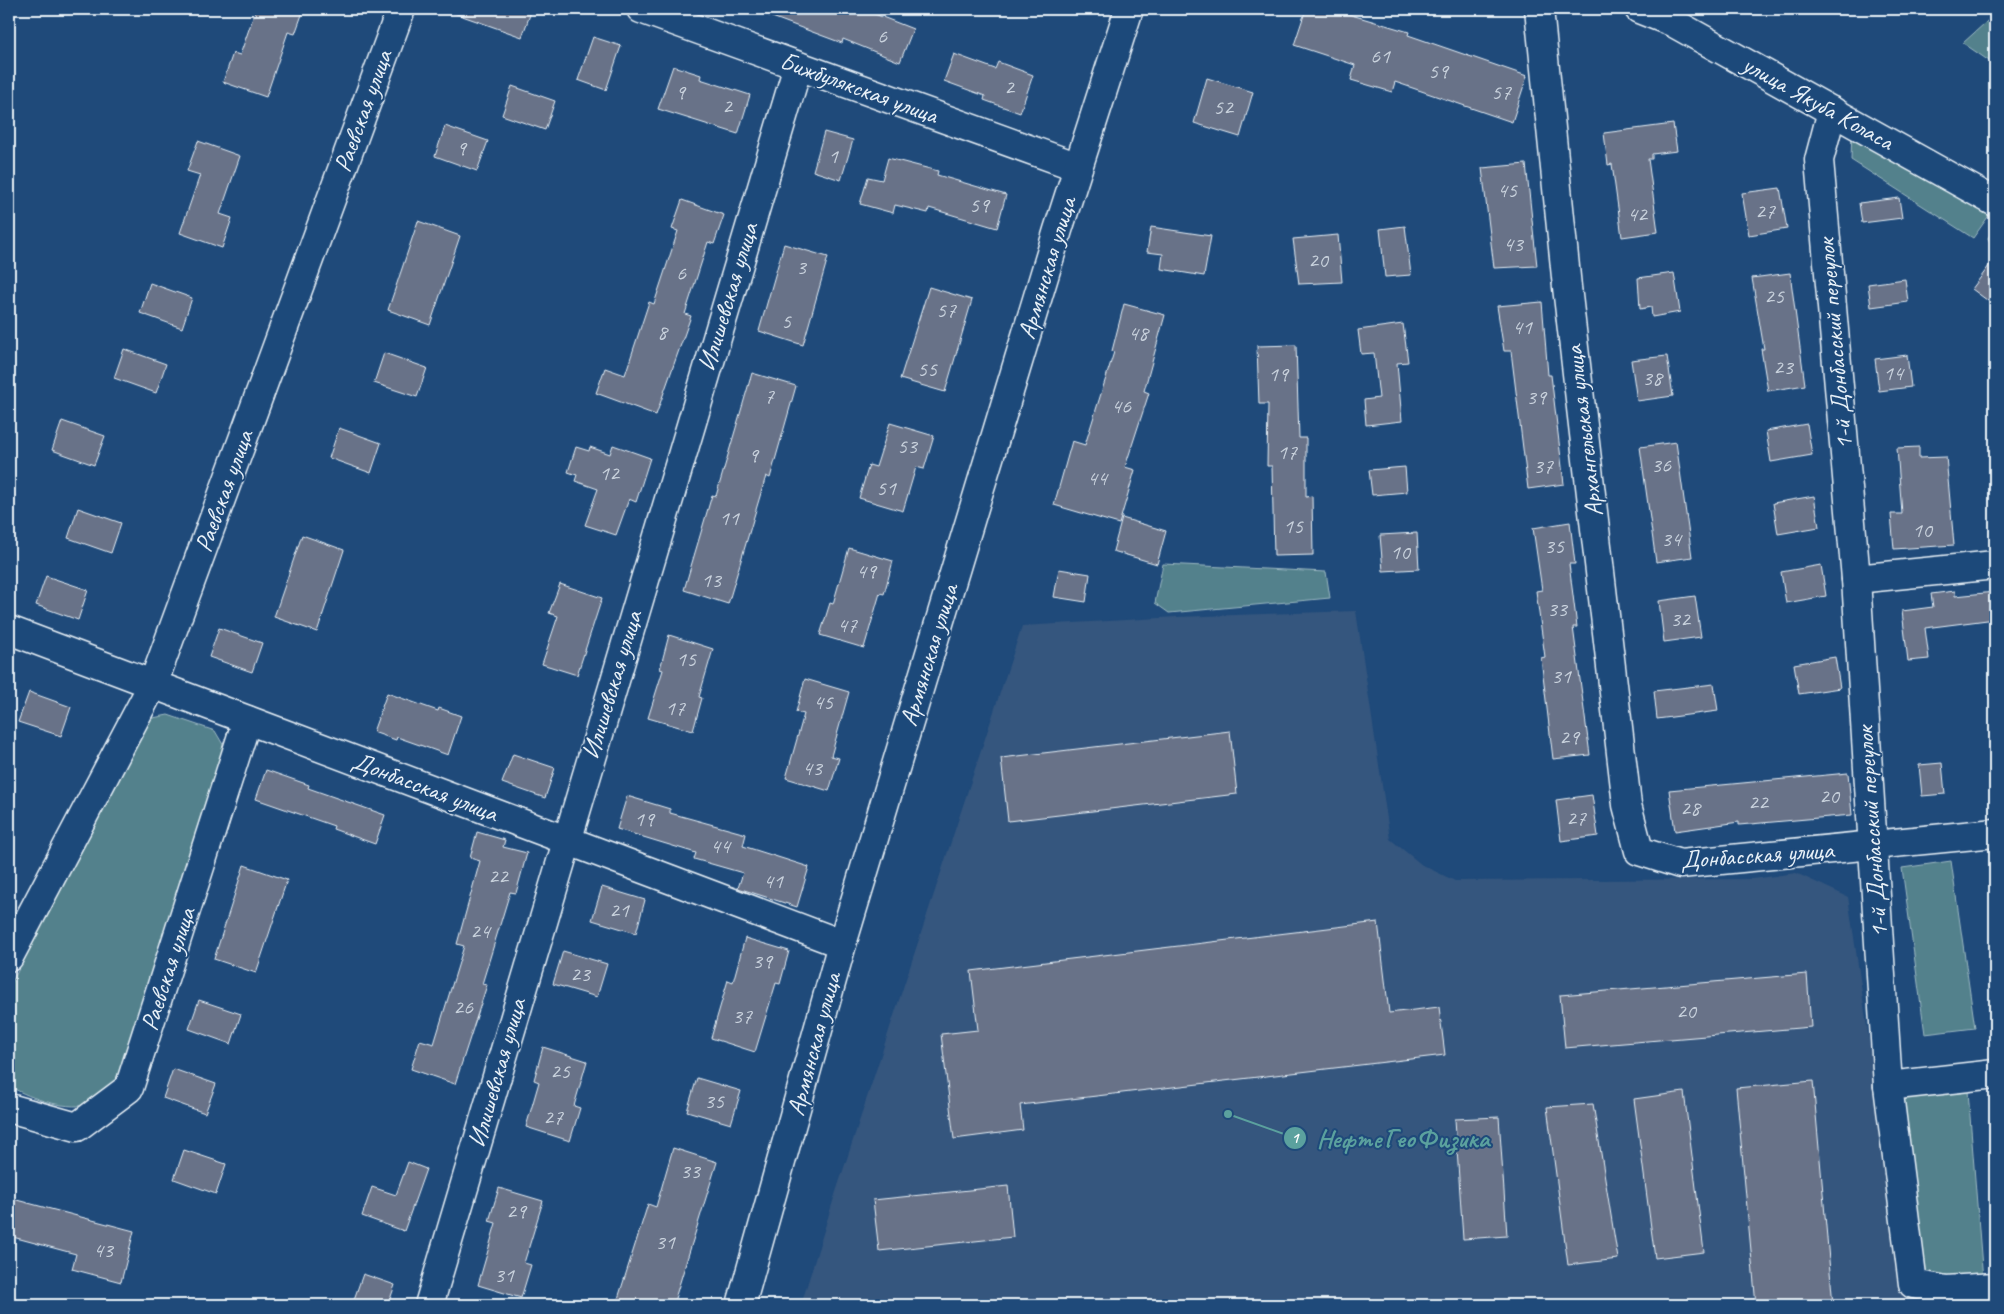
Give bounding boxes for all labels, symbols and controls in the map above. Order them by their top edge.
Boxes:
house number: 6 [877,22,888,50]
house number: 61 [1370,42,1391,70]
street label: Раевская улица [326,44,400,176]
street label: Бижбулякская улица [776,45,944,132]
street label: улица Якуба Коласа [1735,47,1901,159]
house number: 59 [1428,57,1450,85]
house number: 2 [1004,73,1016,101]
house number: 9 [675,78,687,106]
house number: 57 [1491,78,1512,106]
house number: 2 [722,92,734,120]
house number: 52 [1213,93,1235,121]
house number: 9 [456,134,468,162]
house number: 1 [828,142,839,170]
house number: 45 [1497,176,1518,204]
house number: 59 [969,191,991,219]
street label: Армянская улица [1010,191,1085,343]
house number: 27 [1755,197,1776,225]
house number: 42 [1627,200,1649,228]
street label: Илишевская улица [690,217,766,375]
house number: 43 [1503,230,1525,258]
street label: 1-й Донбасский переулок [1810,234,1860,451]
house number: 20 [1308,246,1330,274]
house number: 3 [796,253,808,281]
house number: 6 [676,259,687,287]
house number: 25 [1764,282,1785,310]
house number: 57 [936,296,957,324]
house number: 5 [781,307,792,335]
house number: 41 [1512,313,1533,341]
house number: 8 [657,318,669,346]
house number: 48 [1128,319,1150,347]
street label: Архангельская улица [1557,342,1610,518]
house number: 23 [1773,353,1795,381]
house number: 55 [917,355,938,383]
house number: 14 [1883,359,1905,387]
house number: 19 [1268,360,1290,388]
house number: 38 [1642,364,1664,392]
house number: 7 [764,382,775,410]
house number: 39 [1526,383,1548,411]
house number: 46 [1111,392,1132,420]
street label: Раевская улица [187,424,261,556]
house number: 53 [897,432,919,460]
house number: 17 [1277,438,1298,466]
house number: 9 [748,441,760,469]
house number: 36 [1651,451,1672,479]
house number: 37 [1533,452,1554,480]
house number: 12 [599,459,621,487]
house number: 44 [1087,464,1109,492]
house number: 51 [876,474,897,502]
house number: 11 [719,504,740,532]
house number: 15 [1283,512,1304,540]
house number: 10 [1912,516,1934,544]
house number: 34 [1661,525,1683,553]
house number: 35 [1544,532,1565,560]
house number: 10 [1390,538,1412,566]
house number: 49 [856,557,878,585]
house number: 13 [701,566,723,594]
street label: Армянская улица [892,578,967,730]
house number: 33 [1547,595,1569,623]
street label: Илишевская улица [574,605,650,763]
house number: 32 [1670,605,1692,633]
house number: 47 [837,611,858,639]
house number: 15 [676,645,697,673]
house number: 31 [1551,662,1572,690]
house number: 45 [813,688,834,716]
house number: 17 [665,694,686,722]
street label: 1-й Донбасский переулок [1848,722,1895,939]
house number: 29 [1559,723,1581,751]
street label: Донбасская улица [348,745,504,830]
house number: 43 [802,754,824,782]
house number: 20 [1819,782,1841,810]
house number: 22 [1748,788,1770,816]
house number: 28 [1680,794,1702,822]
house number: 27 [1566,804,1587,832]
house number: 19 [634,805,656,833]
house number: 44 [710,832,732,860]
street label: Донбасская улица [1679,834,1837,876]
house number: 22 [488,862,510,890]
house number: 41 [763,867,784,895]
house number: 21 [609,896,630,924]
street label: Раевская улица [133,902,204,1034]
house number: 24 [470,917,492,945]
house number: 39 [752,947,774,975]
house number: 23 [570,960,592,988]
street label: Армянская улица [780,966,849,1119]
house number: 26 [453,993,474,1021]
street label: Илишевская улица [461,993,534,1151]
house number: 20 [1676,997,1698,1025]
house number: 37 [732,1002,753,1030]
house number: 25 [550,1057,571,1085]
house number: 35 [704,1087,725,1115]
house number: 27 [543,1103,564,1131]
callout: НефтеГеоФизика [1282,1117,1500,1158]
text: НефтеГеоФизика [1317,1122,1492,1155]
text: 1 [1292,1129,1301,1148]
house number: 33 [680,1157,702,1185]
house number: 29 [506,1197,528,1225]
house number: 31 [655,1228,676,1256]
house number: 43 [93,1236,115,1264]
house number: 31 [494,1261,515,1289]

